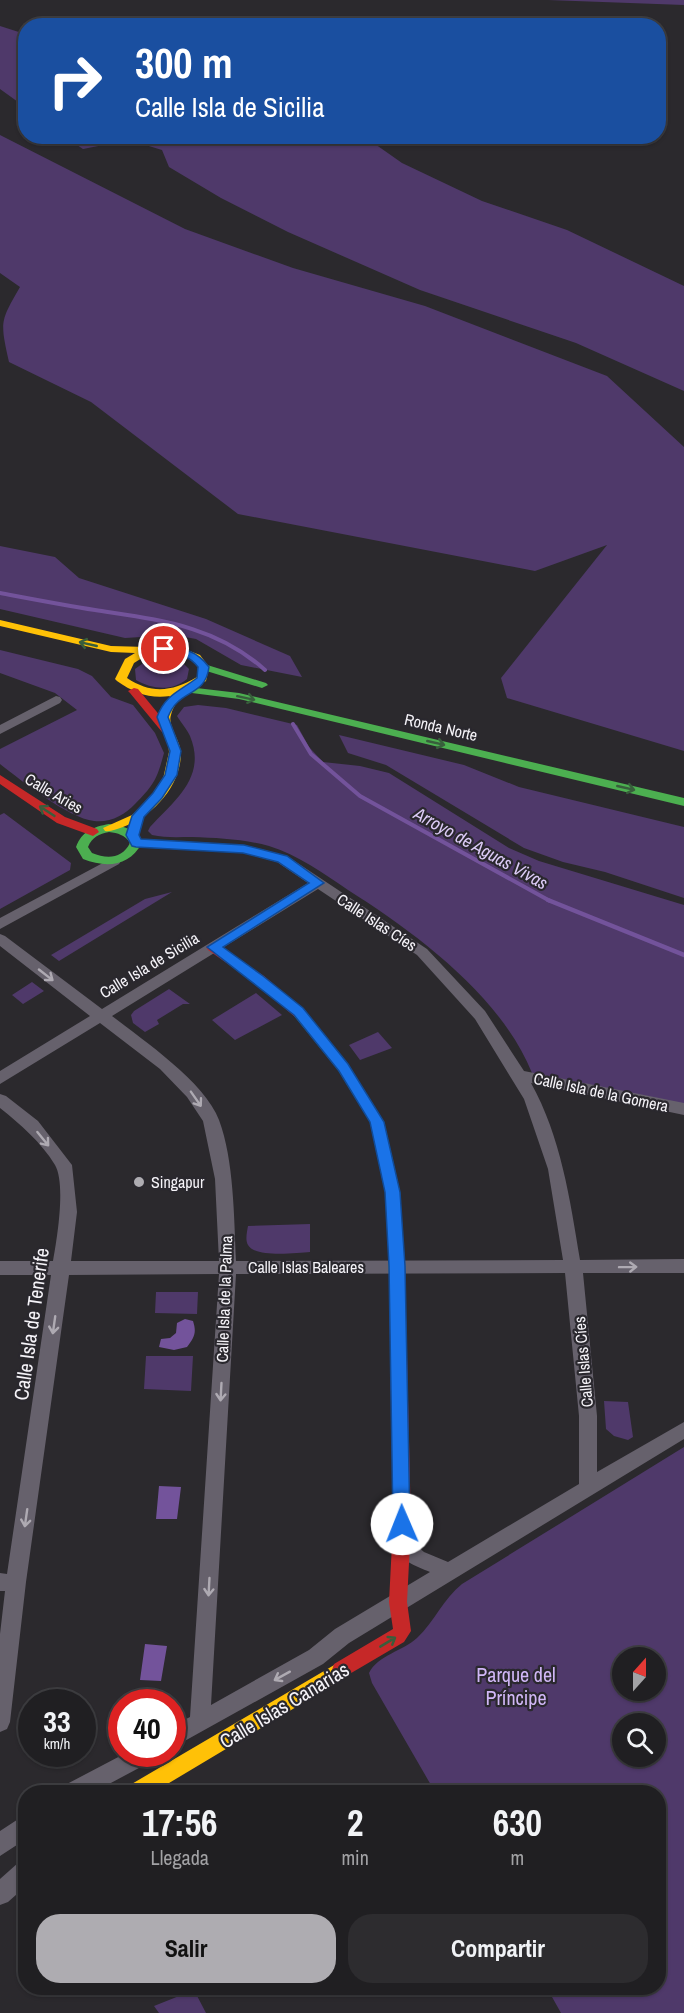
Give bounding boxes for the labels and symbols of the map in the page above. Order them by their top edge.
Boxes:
pin [138,623,189,674]
one-way arrow [79,637,98,649]
one-way arrow [236,693,256,704]
street label: Ronda Norte [402,708,480,746]
one-way arrow [426,738,445,749]
street label: Calle Aries [21,768,87,818]
one-way arrow [616,783,635,794]
water label: Arroyo de Aguas Vivas [409,800,553,895]
one-way arrow [39,805,56,817]
street label: Calle Islas Cíes [333,888,421,956]
street label: Calle Isla de Sicilia [95,926,203,1003]
one-way arrow [38,968,54,981]
street label: Calle Isla de la Gomera [532,1067,671,1117]
one-way arrow [190,1090,202,1106]
one-way arrow [36,1131,50,1146]
place label: Singapur [151,1171,205,1193]
marker: Singapur [132,1175,146,1189]
street label: Calle Isla de la Palma [211,1235,237,1363]
street label: Calle Isla de Tenerife [7,1246,55,1402]
street label: Calle Islas Baleares [248,1256,364,1278]
one-way arrow [617,1261,637,1273]
one-way arrow [48,1315,59,1335]
street label: Calle Islas Cíes [568,1316,598,1408]
one-way arrow [215,1382,226,1402]
position arrow [370,1492,434,1556]
one-way arrow [20,1508,31,1528]
one-way arrow [203,1576,214,1596]
one-way arrow [379,1636,396,1648]
north arrow [612,1647,666,1701]
street label: Calle Islas Canarias [214,1656,354,1754]
park label: Parque del Príncipe [476,1661,556,1711]
one-way arrow [273,1670,290,1682]
speed limit sign: 40 [108,1689,186,1767]

